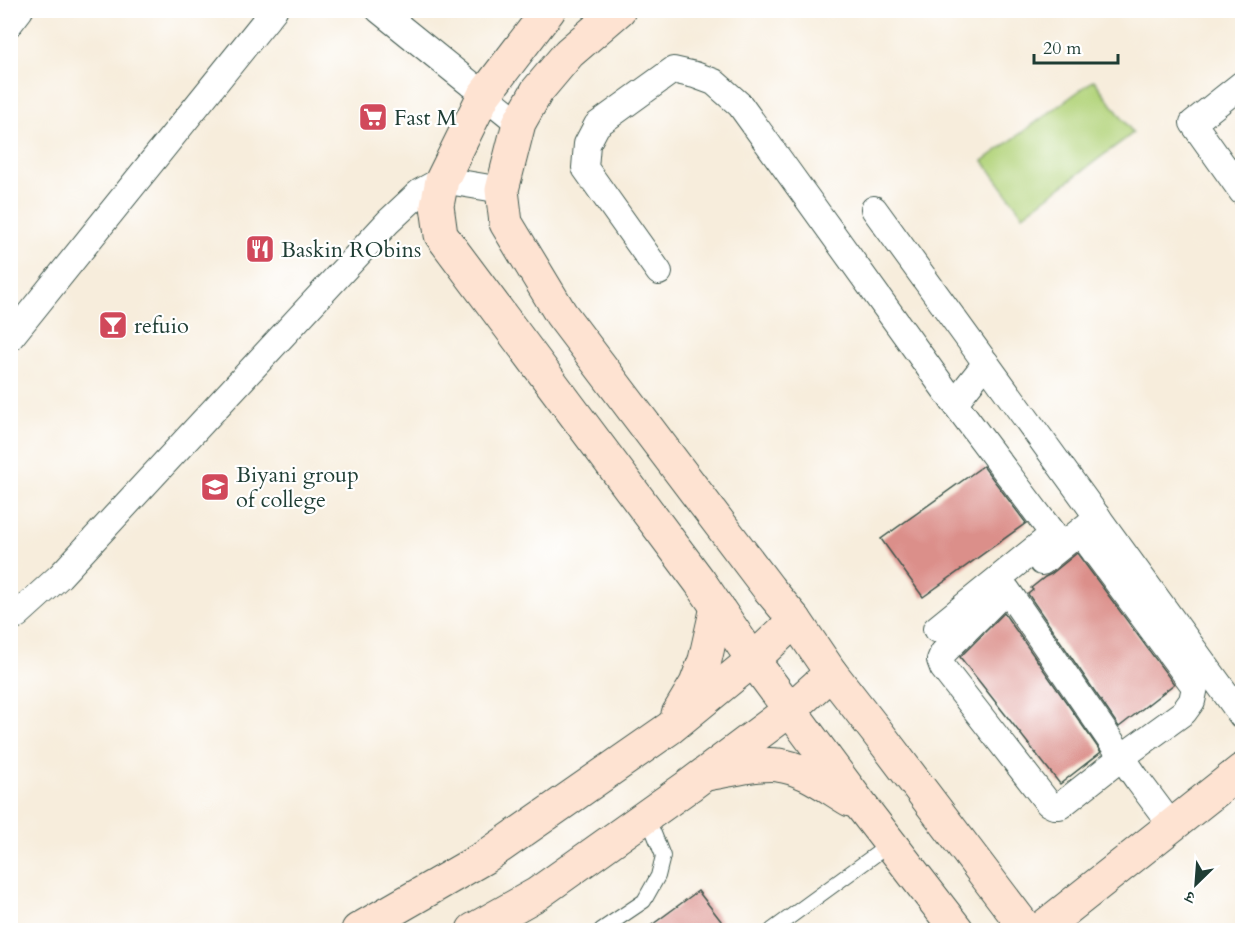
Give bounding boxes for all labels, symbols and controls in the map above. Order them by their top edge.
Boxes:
scale bar [1034,27,1118,65]
text: 20 m [1043,36,1082,61]
supermarket icon: Fast M [357,101,389,133]
place label: Fast M [394,103,457,133]
restaurant icon: Baskin RObins [244,233,276,265]
place label: Baskin RObins [281,235,421,265]
bar icon: refuio [97,309,129,341]
place label: refuio [134,311,189,341]
place label: Biyani group of college [236,460,359,515]
school or university icon: Biyani group of college [199,471,231,503]
north arrow [1166,854,1226,914]
text: उ [1180,884,1199,909]

